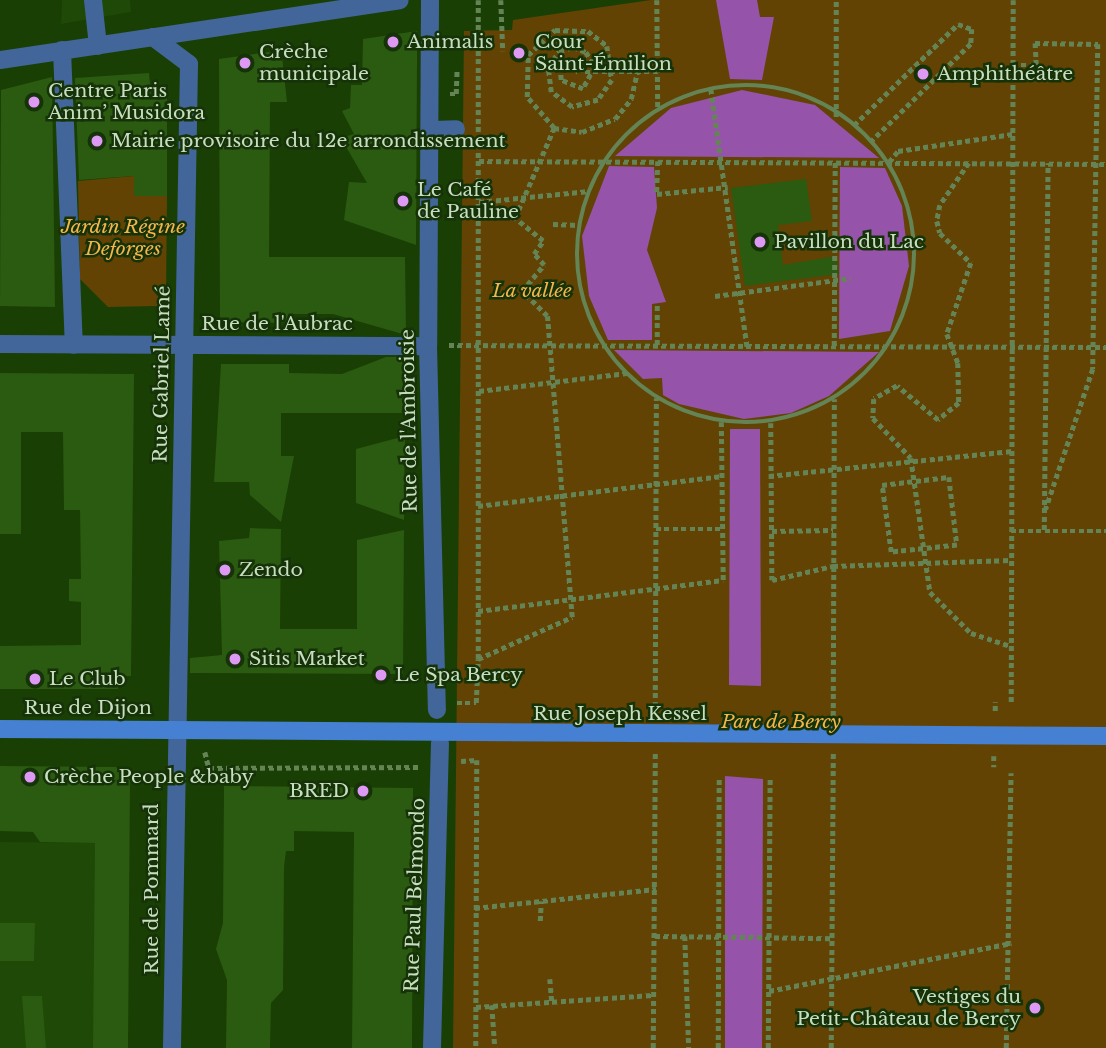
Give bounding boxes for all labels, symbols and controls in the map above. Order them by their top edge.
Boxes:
place label: Animalis [407,31,493,53]
place label: Cour Saint-Émilion [535,31,672,75]
marker: Animalis [385,34,401,50]
place label: Crèche municipale [259,41,369,85]
marker: Cour Saint-Émilion [509,43,529,63]
marker: Crèche municipale [237,55,253,71]
place label: Amphithéâtre [937,63,1073,85]
marker: Amphithéâtre [915,66,931,82]
place label: Centre Paris Anim’ Musidora [48,80,206,124]
marker: Centre Paris Anim’ Musidora [26,94,42,110]
place label: Mairie provisoire du 12e arrondissement [111,130,506,152]
marker: Mairie provisoire du 12e arrondissement [89,133,105,149]
place label: Le Café de Pauline [417,179,519,223]
marker: Le Café de Pauline [395,193,411,209]
park label: Jardin Régine Deforges [61,216,185,260]
place label: Pavillon du Lac [774,231,924,253]
marker: Pavillon du Lac [752,234,768,250]
park label: La vallée [492,280,572,302]
street label: Rue Gabriel Lamé [149,285,175,463]
street label: Rue de l'Aubrac [201,313,353,335]
street label: Rue de l'Ambroisie [396,329,422,513]
place label: Zendo [239,559,303,581]
marker: Zendo [217,562,233,578]
place label: Sitis Market [249,648,365,670]
marker: Sitis Market [227,651,243,667]
place label: Le Spa Bercy [395,664,523,686]
marker: Le Spa Bercy [373,667,389,683]
place label: Le Club [49,668,126,690]
marker: Le Club [27,671,43,687]
street label: Rue de Dijon [24,697,152,719]
street label: Rue Joseph Kessel [533,703,707,725]
park label: Parc de Bercy [721,711,841,733]
place label: Crèche People &baby [44,766,254,788]
marker: Crèche People &baby [22,769,38,785]
place label: BRED [289,780,349,802]
marker: BRED [355,783,371,799]
street label: Rue Paul Belmondo [400,797,430,993]
street label: Rue de Pommard [141,803,163,975]
place label: Vestiges du Petit-Château de Bercy [797,986,1021,1030]
marker: Vestiges du Petit-Château de Bercy [1027,1000,1043,1016]

